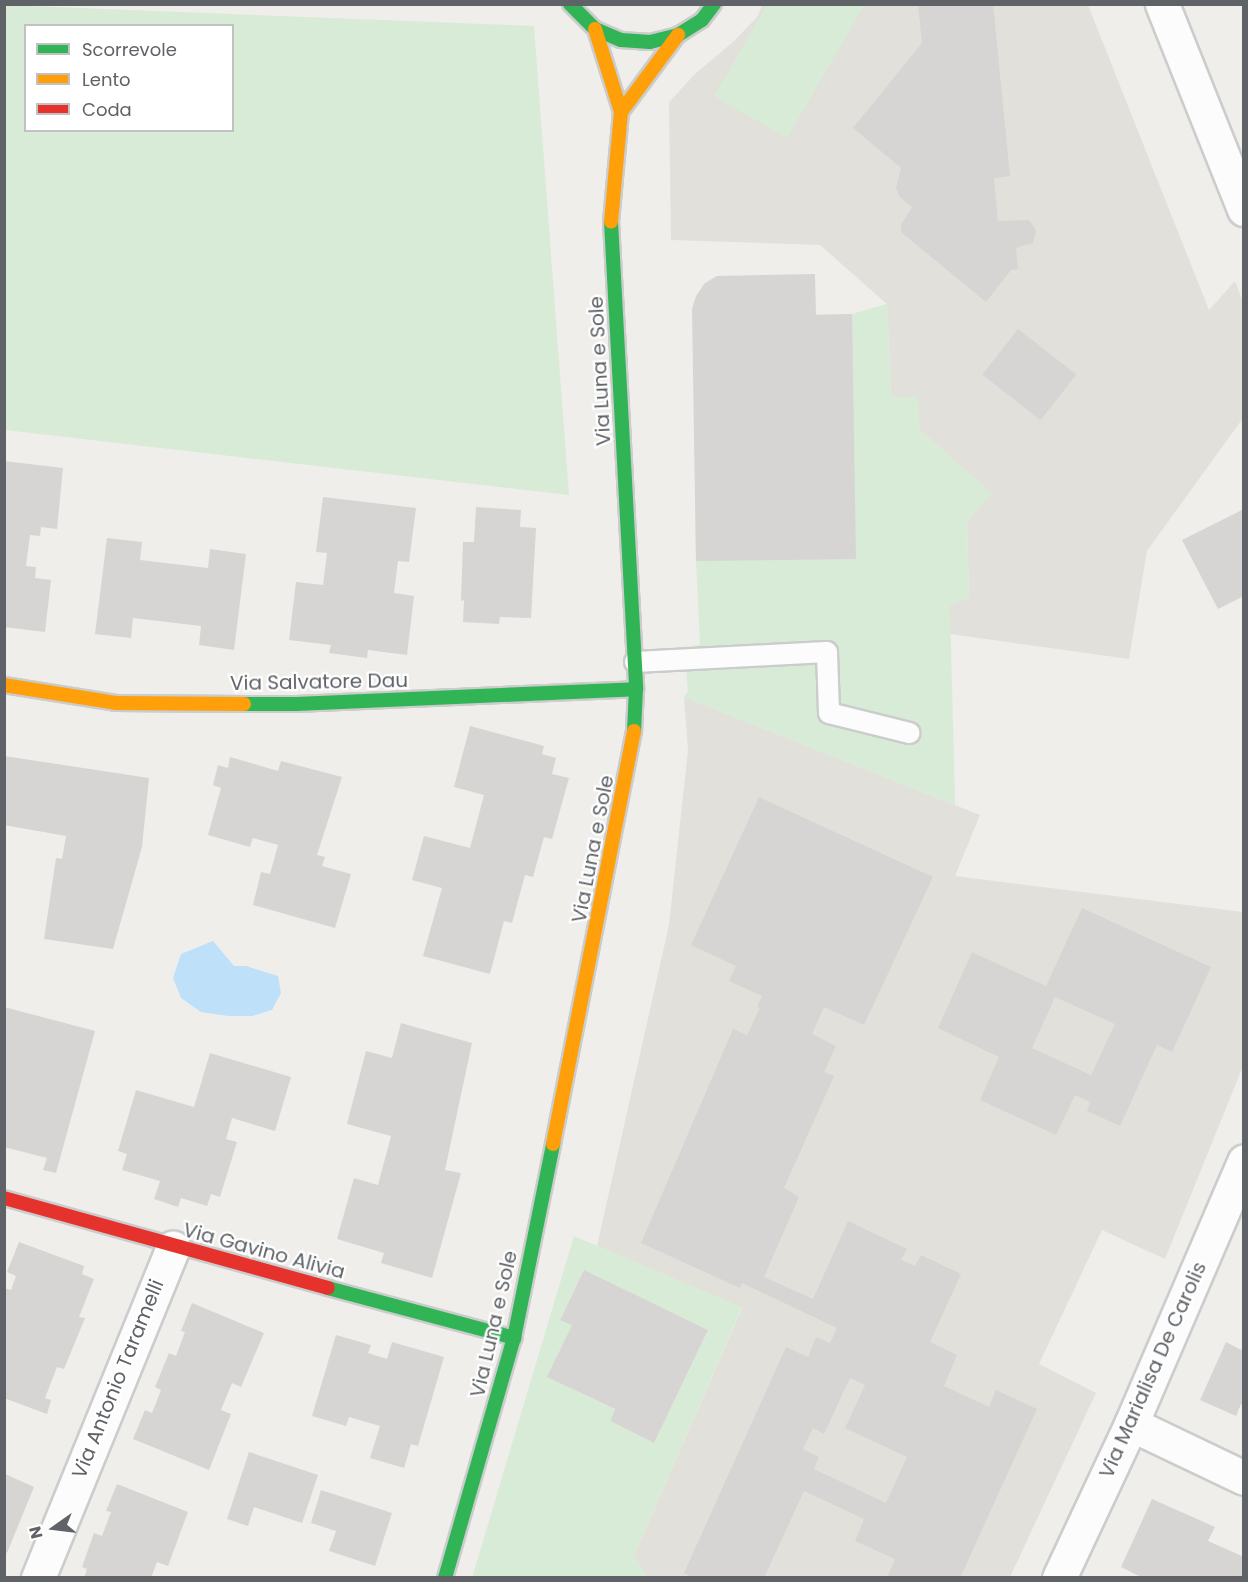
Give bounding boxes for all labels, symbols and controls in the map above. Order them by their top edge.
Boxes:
legend [24,24,234,132]
text: Scorrevole [82,37,177,62]
text: Lento [82,67,131,92]
text: Coda [82,97,132,122]
street label: Via Luna e Sole [584,295,616,447]
street label: Via Salvatore Dau [230,668,408,696]
street label: Via Luna e Sole [567,773,619,925]
street label: Via Gavino Alivia [181,1218,347,1284]
street label: Via Luna e Sole [465,1248,523,1400]
street label: Via Marialisa De Carolis [1094,1258,1212,1482]
street label: Via Antonio Taramelli [67,1276,169,1482]
north arrow [24,1498,84,1558]
text: N [23,1524,49,1541]

